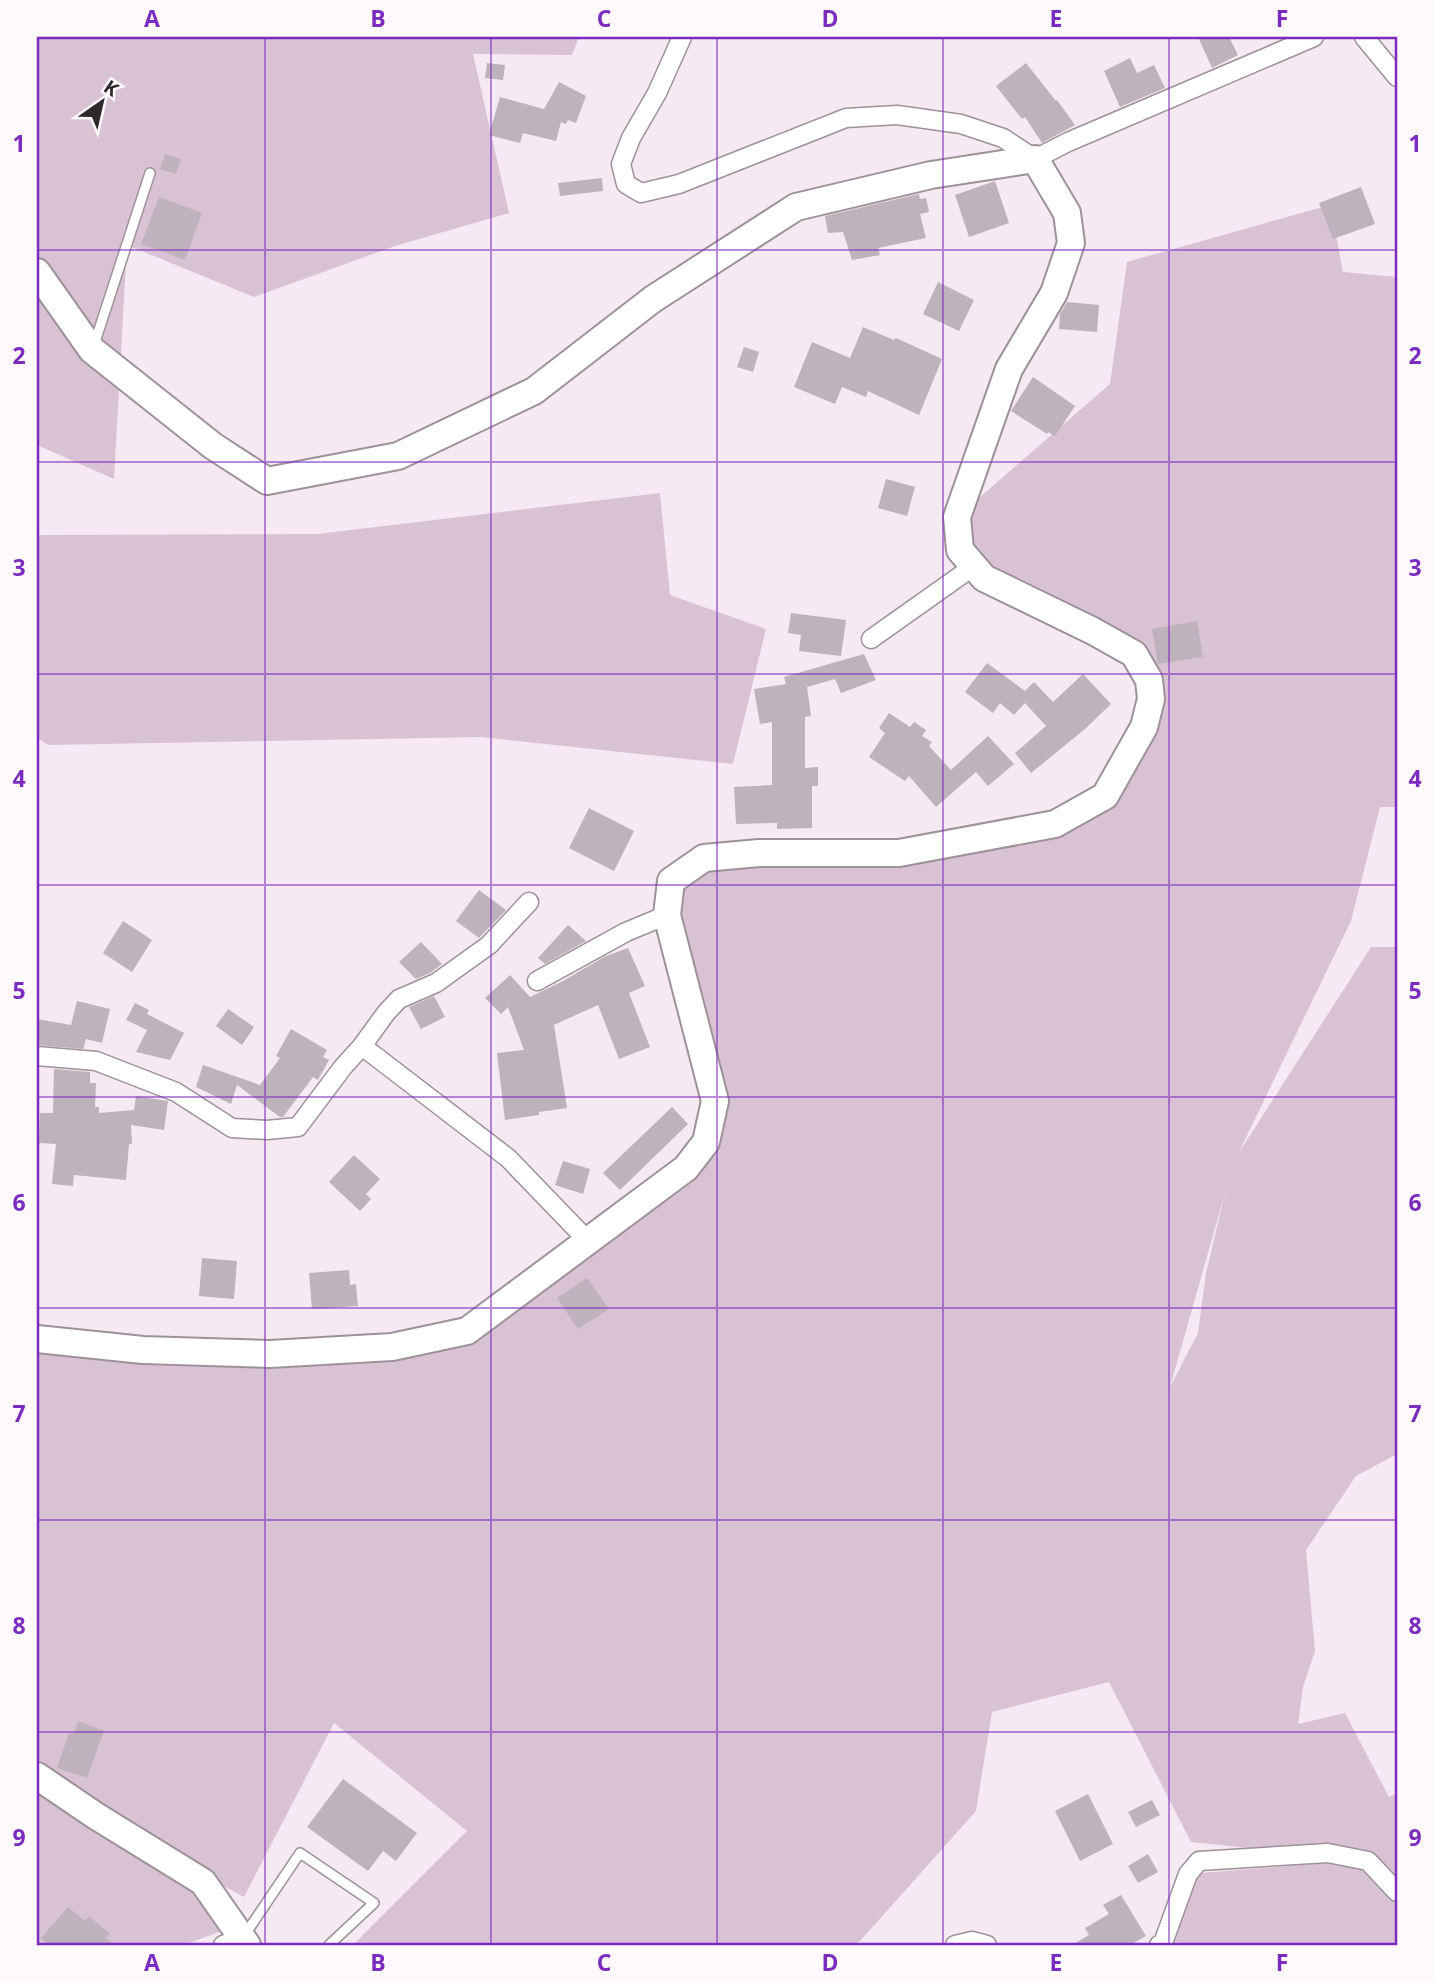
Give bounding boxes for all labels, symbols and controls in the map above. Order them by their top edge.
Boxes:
text: A [144,2,160,34]
text: B [370,2,386,34]
text: C [597,2,611,34]
text: D [821,2,839,34]
text: E [1050,2,1062,34]
text: F [1276,2,1288,34]
north arrow [66,66,136,136]
text: K [99,74,124,102]
text: 1 [12,127,26,159]
text: 1 [1408,127,1422,159]
text: 2 [12,339,26,371]
text: 2 [1408,339,1422,371]
text: 3 [12,551,26,583]
text: 3 [1408,551,1422,583]
text: 4 [12,762,26,794]
text: 4 [1408,762,1422,794]
text: 5 [12,974,26,1006]
text: 5 [1408,974,1422,1006]
text: 6 [12,1186,26,1218]
text: 6 [1408,1186,1422,1218]
text: 7 [12,1397,26,1429]
text: 7 [1408,1397,1422,1429]
text: 8 [12,1609,26,1641]
text: 8 [1408,1609,1422,1641]
text: 9 [12,1821,26,1853]
text: 9 [1408,1821,1422,1853]
text: A [144,1946,160,1978]
text: B [370,1946,386,1978]
text: C [597,1946,611,1978]
text: D [821,1946,839,1978]
text: E [1050,1946,1062,1978]
text: F [1276,1946,1288,1978]

